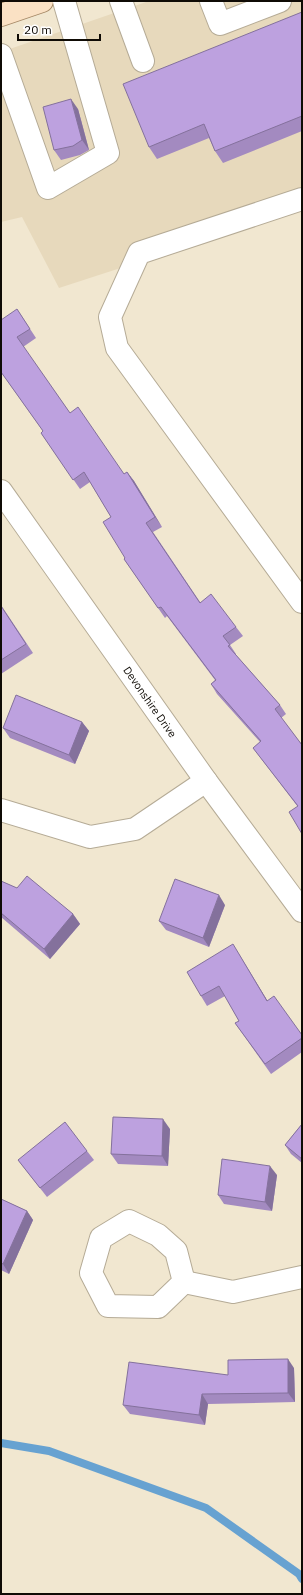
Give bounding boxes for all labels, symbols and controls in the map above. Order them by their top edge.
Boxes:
scale bar [18,16,100,42]
text: 20 m [24,22,52,37]
street label: Devonshire Drive [120,664,180,740]

